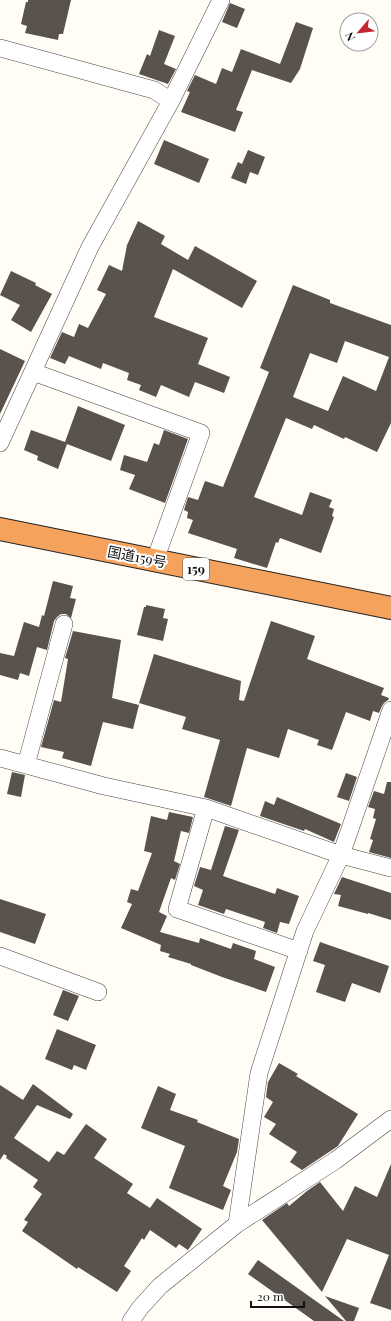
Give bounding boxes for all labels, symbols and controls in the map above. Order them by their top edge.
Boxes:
north arrow [339,12,379,52]
text: N [341,30,358,44]
street label: 国道159号 [106,541,168,572]
road number: 159 [183,558,209,580]
scale bar [251,1283,304,1309]
text: 20 m [257,1288,284,1304]

